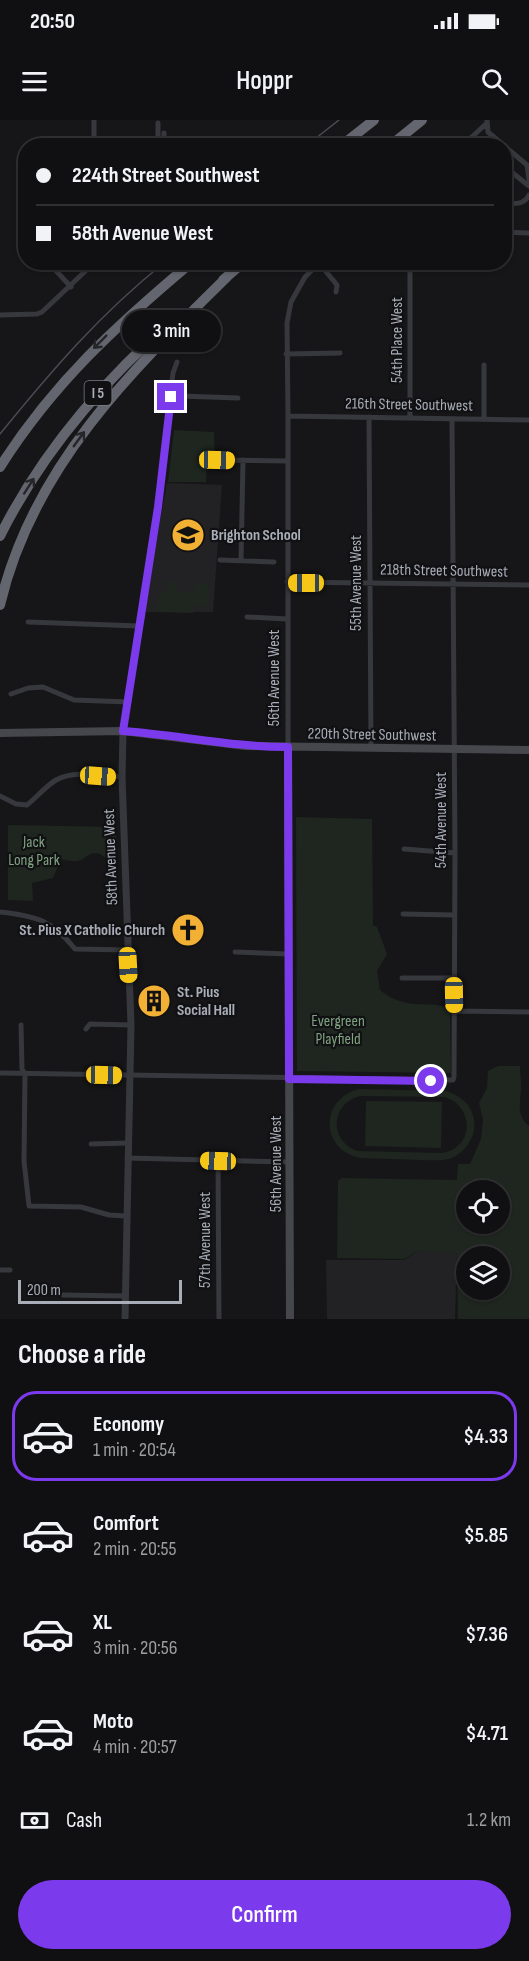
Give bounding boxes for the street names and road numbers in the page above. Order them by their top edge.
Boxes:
street label: 54th Place West [388,297,407,383]
road number: I 5 [84,381,112,405]
street label: 216th Street Southwest [345,394,473,416]
street label: 55th Avenue West [347,535,366,631]
street label: 218th Street Southwest [380,560,508,582]
street label: 56th Avenue West [265,630,284,726]
street label: 220th Street Southwest [307,724,437,746]
street label: 54th Avenue West [432,772,451,868]
street label: 58th Avenue West [100,808,122,906]
street label: 56th Avenue West [267,1116,286,1212]
street label: 57th Avenue West [196,1192,215,1288]

